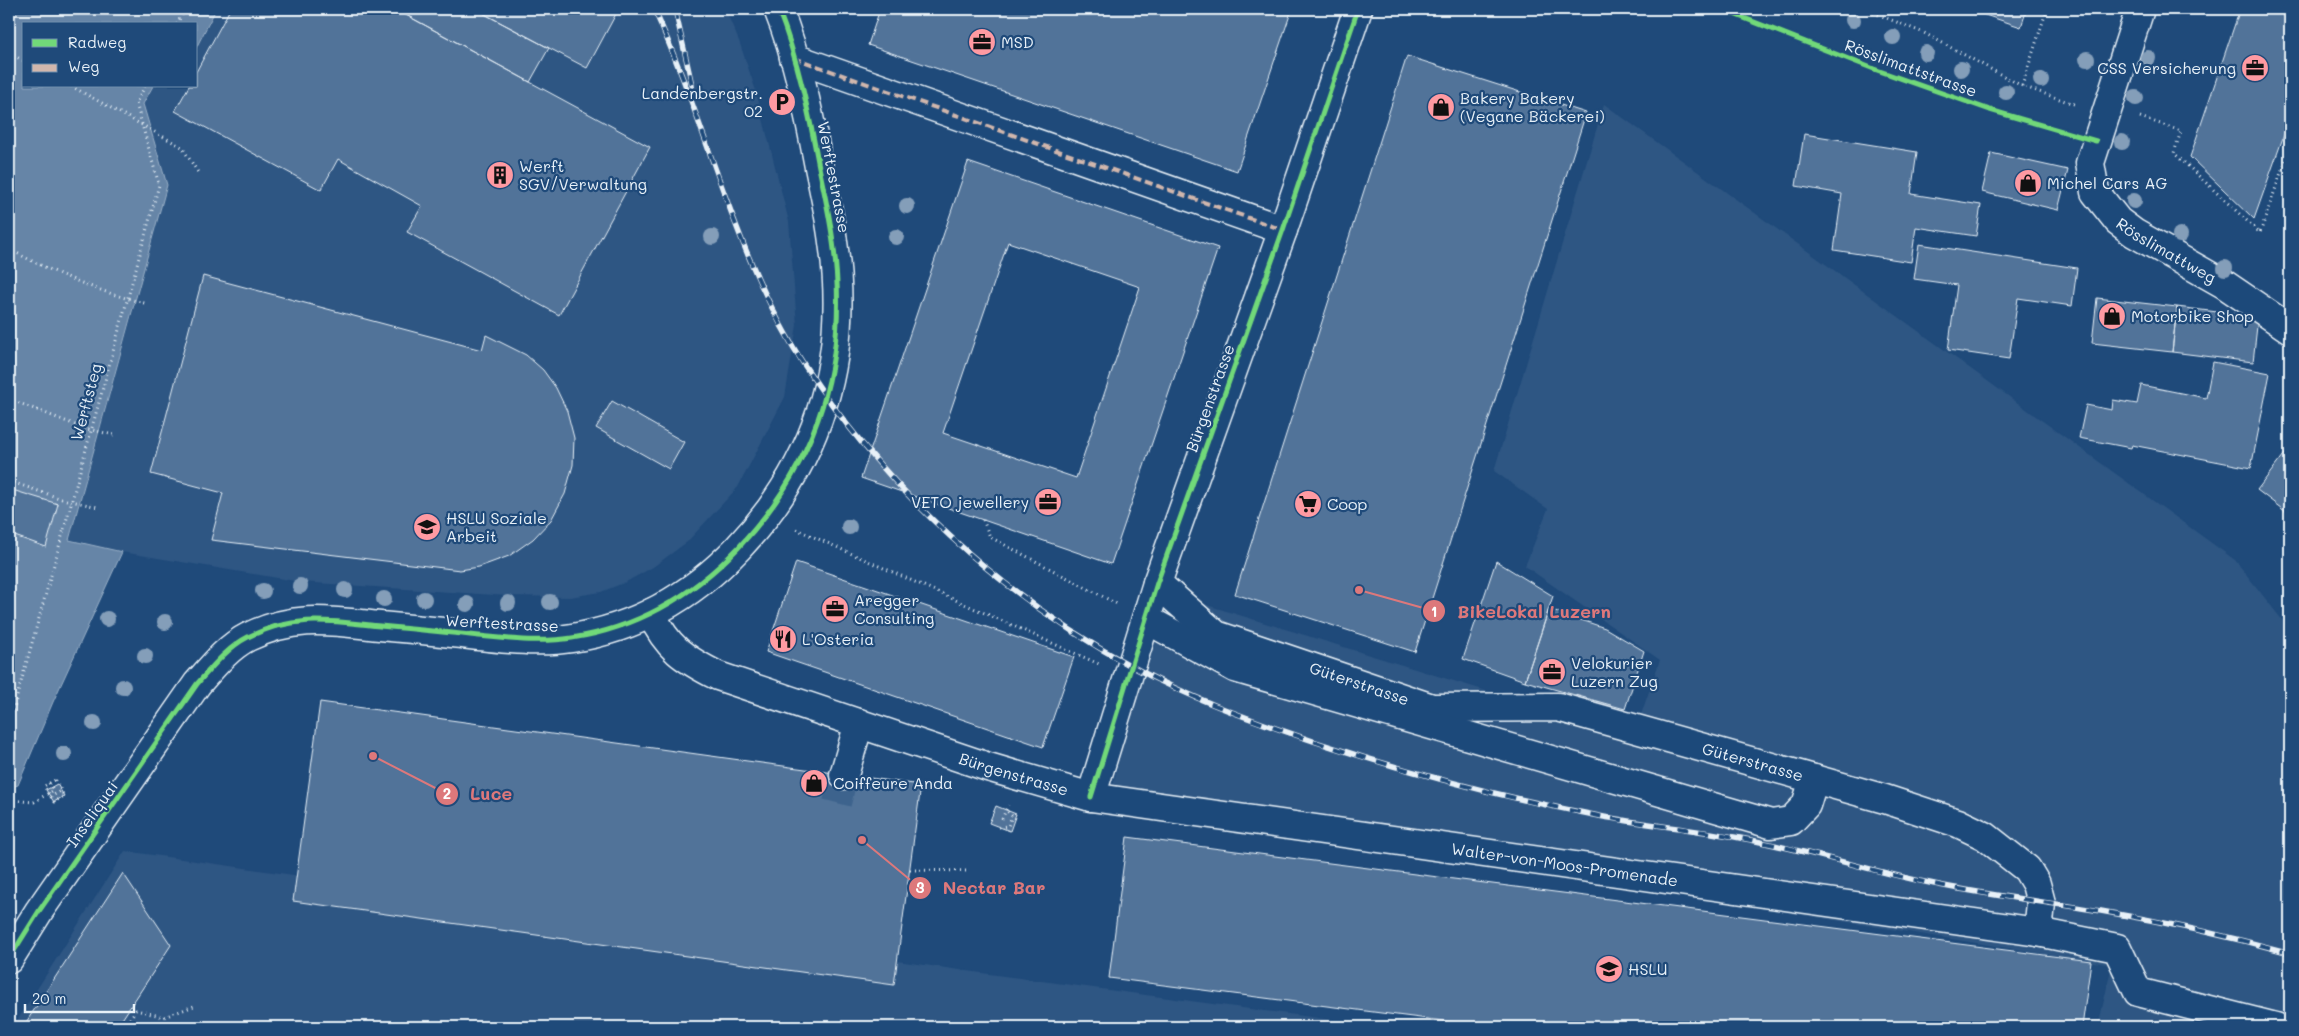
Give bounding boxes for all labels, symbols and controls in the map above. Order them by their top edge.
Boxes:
legend [22,22,198,88]
office icon: MSD [967,27,997,57]
place label: MSD [1001,31,1034,52]
text: Radweg [68,32,126,52]
street label: Rösslimattstrasse [1842,34,1980,101]
office icon: CSS Versicherung [2240,53,2270,83]
text: Weg [68,56,99,76]
place label: CSS Versicherung [2097,57,2236,78]
place label: Landenbergstr. 02 [642,82,763,121]
parking icon: Landenbergstr. 02 [767,87,797,117]
place label: Bakery Bakery (Vegane Bäckerei) [1460,87,1605,126]
shop icon: Bakery Bakery (Vegane Bäckerei) [1426,92,1456,122]
street label: Werftestrasse [813,119,856,235]
place label: Werft SGV/Verwaltung [519,155,647,194]
building icon: Werft SGV/Verwaltung [485,160,515,190]
shop icon: Michel Cars AG [2013,168,2043,198]
place label: Michel Cars AG [2047,172,2168,193]
street label: Rösslimattweg [2112,212,2220,288]
shop icon: Motorbike Shop [2097,301,2127,331]
place label: Motorbike Shop [2131,305,2254,326]
street label: Bürgenstrasse [1180,341,1239,455]
street label: Werftsteg [65,361,106,443]
office icon: VETO jewellery [1033,487,1063,517]
supermarket icon: Coop [1293,489,1323,519]
place label: VETO jewellery [911,491,1029,512]
place label: Coop [1327,493,1367,514]
place label: HSLU Soziale Arbeit [446,507,547,546]
school or university icon: HSLU Soziale Arbeit [412,512,442,542]
place label: Aregger Consulting [854,589,934,628]
office icon: Aregger Consulting [820,594,850,624]
callout: BikeLokal Luzern [1422,595,1620,628]
text: BikeLokal Luzern [1457,599,1611,623]
text: 1 [1431,601,1437,621]
street label: Werftestrasse [445,609,559,636]
restaurant icon: L'Osteria [768,624,798,654]
place label: L'Osteria [802,628,874,649]
place label: Velokurier Luzern Zug [1571,652,1658,691]
street label: Güterstrasse [1307,656,1412,710]
office icon: Velokurier Luzern Zug [1537,657,1567,687]
street label: Güterstrasse [1700,737,1806,786]
street label: Bürgenstrasse [956,747,1071,800]
shop icon: Coiffeure Anda [799,768,829,798]
place label: Coiffeure Anda [833,772,953,793]
street label: Inseliquai [61,776,122,851]
callout: Luce [435,777,522,810]
text: Luce [470,781,512,805]
text: 2 [443,783,451,803]
street label: Walter-von-Moos-Promenade [1450,837,1679,891]
callout: Nectar Bar [907,871,1055,904]
text: Nectar Bar [943,875,1045,899]
text: 3 [915,877,925,897]
school or university icon: HSLU [1594,954,1624,984]
place label: HSLU [1628,958,1668,979]
scale bar [25,981,134,1013]
text: 20 m [32,988,66,1008]

